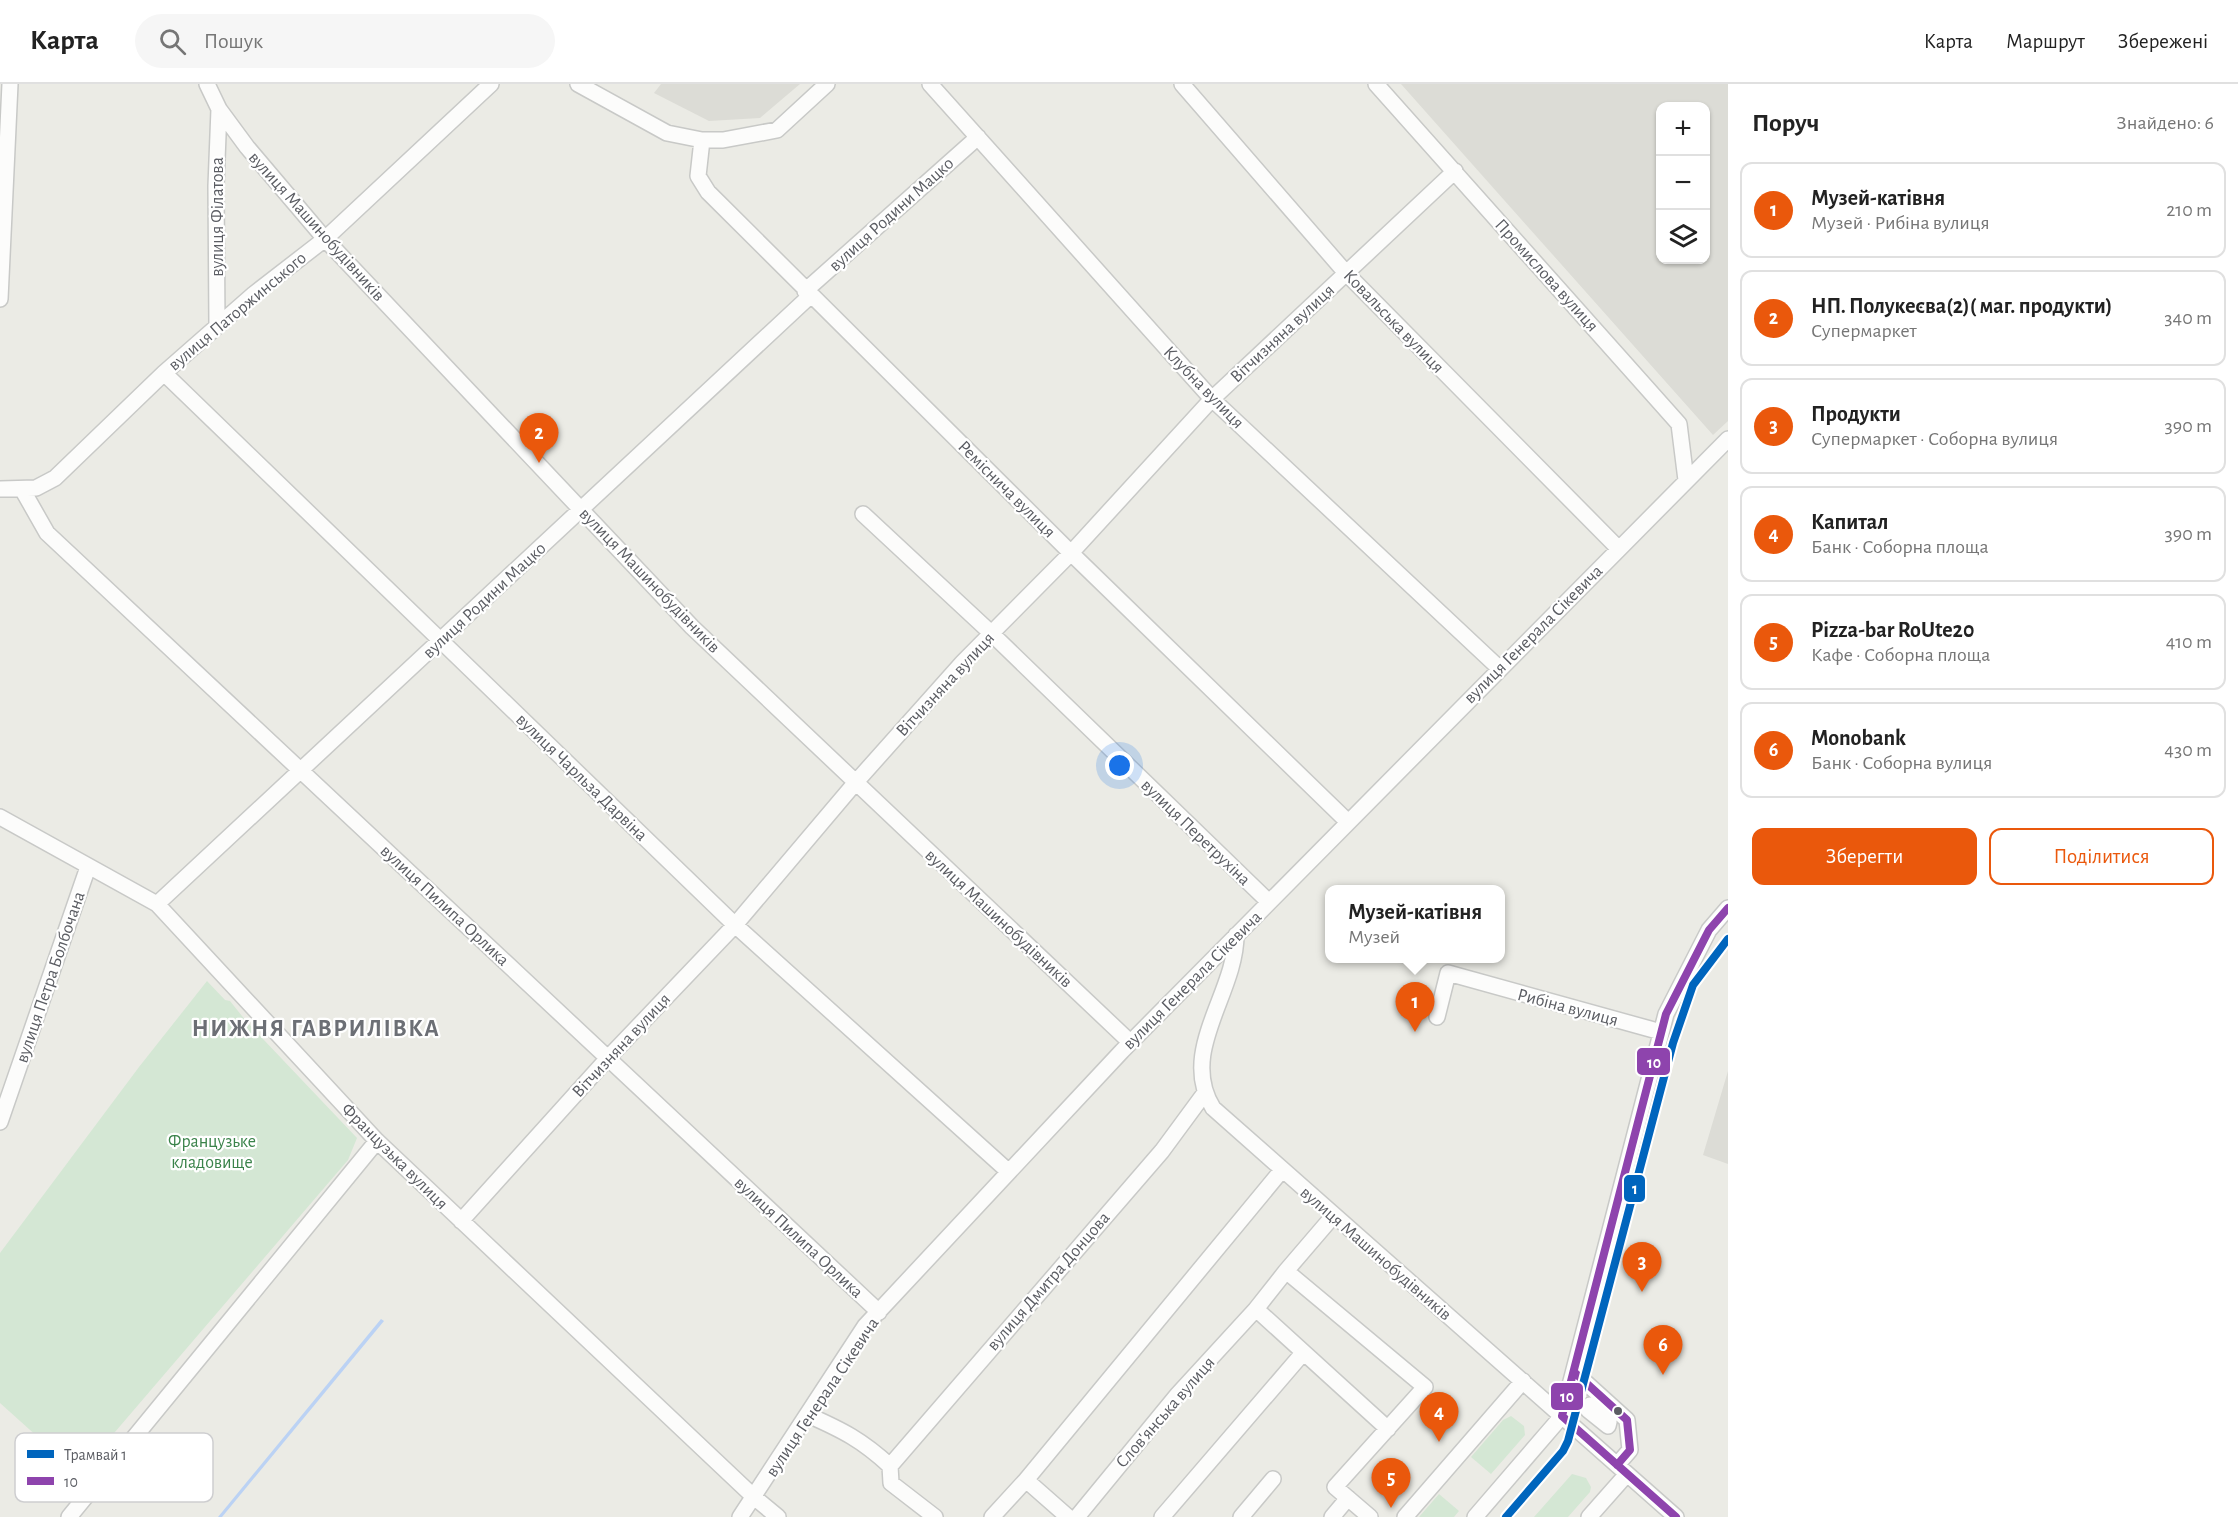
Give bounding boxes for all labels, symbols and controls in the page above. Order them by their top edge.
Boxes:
search box [135,14,555,68]
icon: search [156,25,189,58]
text: Карта [30,27,99,55]
text: Пошук [204,30,263,52]
text: Карта [1924,31,1973,52]
text: Маршрут [2006,31,2085,52]
text: Збережені [2118,31,2208,52]
map controls [1656,102,1710,264]
button: + [1656,102,1710,156]
text: Поруч [1752,110,1819,136]
text: Знайдено: 6 [2117,113,2214,133]
street label: вулиця Машинобудівників [245,148,389,305]
street label: вулиця Родини Мацко [826,154,957,275]
button: − [1656,156,1710,210]
street label: вулиця Філатова [209,157,227,277]
text: Музей-катівня [1811,187,1945,209]
text: 1 [1770,200,1777,220]
text: 210 m [2166,200,2212,220]
button: layers [1656,210,1710,264]
text: Музей · Рибіна вулиця [1811,213,1990,233]
street label: Промислова вулиця [1491,216,1601,336]
street label: вулиця Паторжинського [165,249,310,375]
street label: Ковальська вулиця [1340,267,1447,377]
street label: Вітчизняна вулиця [1227,281,1338,386]
text: НП. Полукеєва(2)( маг. продукти) [1811,295,2112,317]
text: 2 [1769,308,1778,328]
text: 340 m [2164,308,2212,328]
text: Супермаркет [1811,321,1917,341]
street label: Клубна вулиця [1160,342,1248,432]
text: Продукти [1811,403,1901,425]
pin: 2 [520,414,558,463]
text: 3 [1769,416,1778,436]
text: 390 m [2165,416,2212,436]
text: Супермаркет · Соборна вулиця [1811,429,2058,449]
street label: Реміснича вулиця [954,438,1058,542]
street label: вулиця Машинобудівників [575,504,724,657]
text: Капитал [1811,511,1888,533]
text: 4 [1768,524,1779,544]
text: 390 m [2165,524,2212,544]
text: Банк · Соборна площа [1811,537,1989,557]
street label: вулиця Родини Мацко [420,539,550,662]
street label: вулиця Генерала Сікевича [1461,562,1606,707]
text: Pizza-bar RoUte20 [1811,619,1974,641]
street label: Вітчизняна вулиця [893,629,998,740]
text: 5 [1769,632,1778,652]
text: 410 m [2166,632,2212,652]
text: Кафе · Соборна площа [1811,645,1990,665]
street label: вулиця Чарльза Дарвіна [512,711,650,845]
text: Monobank [1811,727,1906,749]
text: 6 [1769,740,1778,760]
text: 430 m [2164,740,2212,760]
your location [1105,751,1134,780]
text: Банк · Соборна вулиця [1811,753,1992,773]
street label: вулиця Перетрухіна [1137,776,1254,889]
button: Зберегти [1752,828,1977,885]
button: Поділитися [1989,828,2214,885]
street label: вулиця Пилипа Орлика [377,842,512,970]
street label: вулиця Машинобудівників [921,845,1076,991]
popup [1325,885,1505,963]
street label: вулиця Петра Болбочана [12,889,89,1065]
text: Музей-катівня [1348,901,1482,923]
street label: вулиця Генерала Сікевича [1120,908,1265,1053]
text: Музей [1348,927,1400,947]
pin: 1 [1396,982,1434,1032]
street label: Рибіна вулиця [1515,985,1620,1030]
street label: Вітчизняна вулиця [569,990,674,1101]
district label: НИЖНЯ ГАВРИЛІВКА [192,1017,440,1041]
line badge: 10 [1636,1047,1671,1076]
text: 10 [1647,1055,1661,1071]
street label: Французька вулиця [338,1100,451,1213]
park label: Французьке кладовище [168,1133,256,1172]
street label: вулиця Пилипа Орлика [731,1174,866,1302]
line badge: 1 [1623,1174,1646,1203]
text: 1 [1632,1181,1638,1197]
street label: вулиця Машинобудівників [1296,1183,1455,1324]
street label: вулиця Дмитра Донцова [984,1209,1114,1354]
pin: 3 [1622,1242,1662,1292]
street label: вулиця Генерала Сікевича [763,1315,883,1480]
pin: 6 [1644,1326,1682,1375]
street label: Слов'янська вулиця [1113,1354,1219,1472]
line badge: 10 [1550,1382,1584,1411]
text: 10 [1560,1389,1574,1405]
pin: 4 [1420,1392,1458,1442]
unlabelled marker [1612,1405,1624,1417]
legend [15,1433,213,1502]
text: Трамвай 1 [64,1447,127,1463]
pin: 5 [1372,1458,1410,1508]
text: 10 [64,1474,78,1490]

